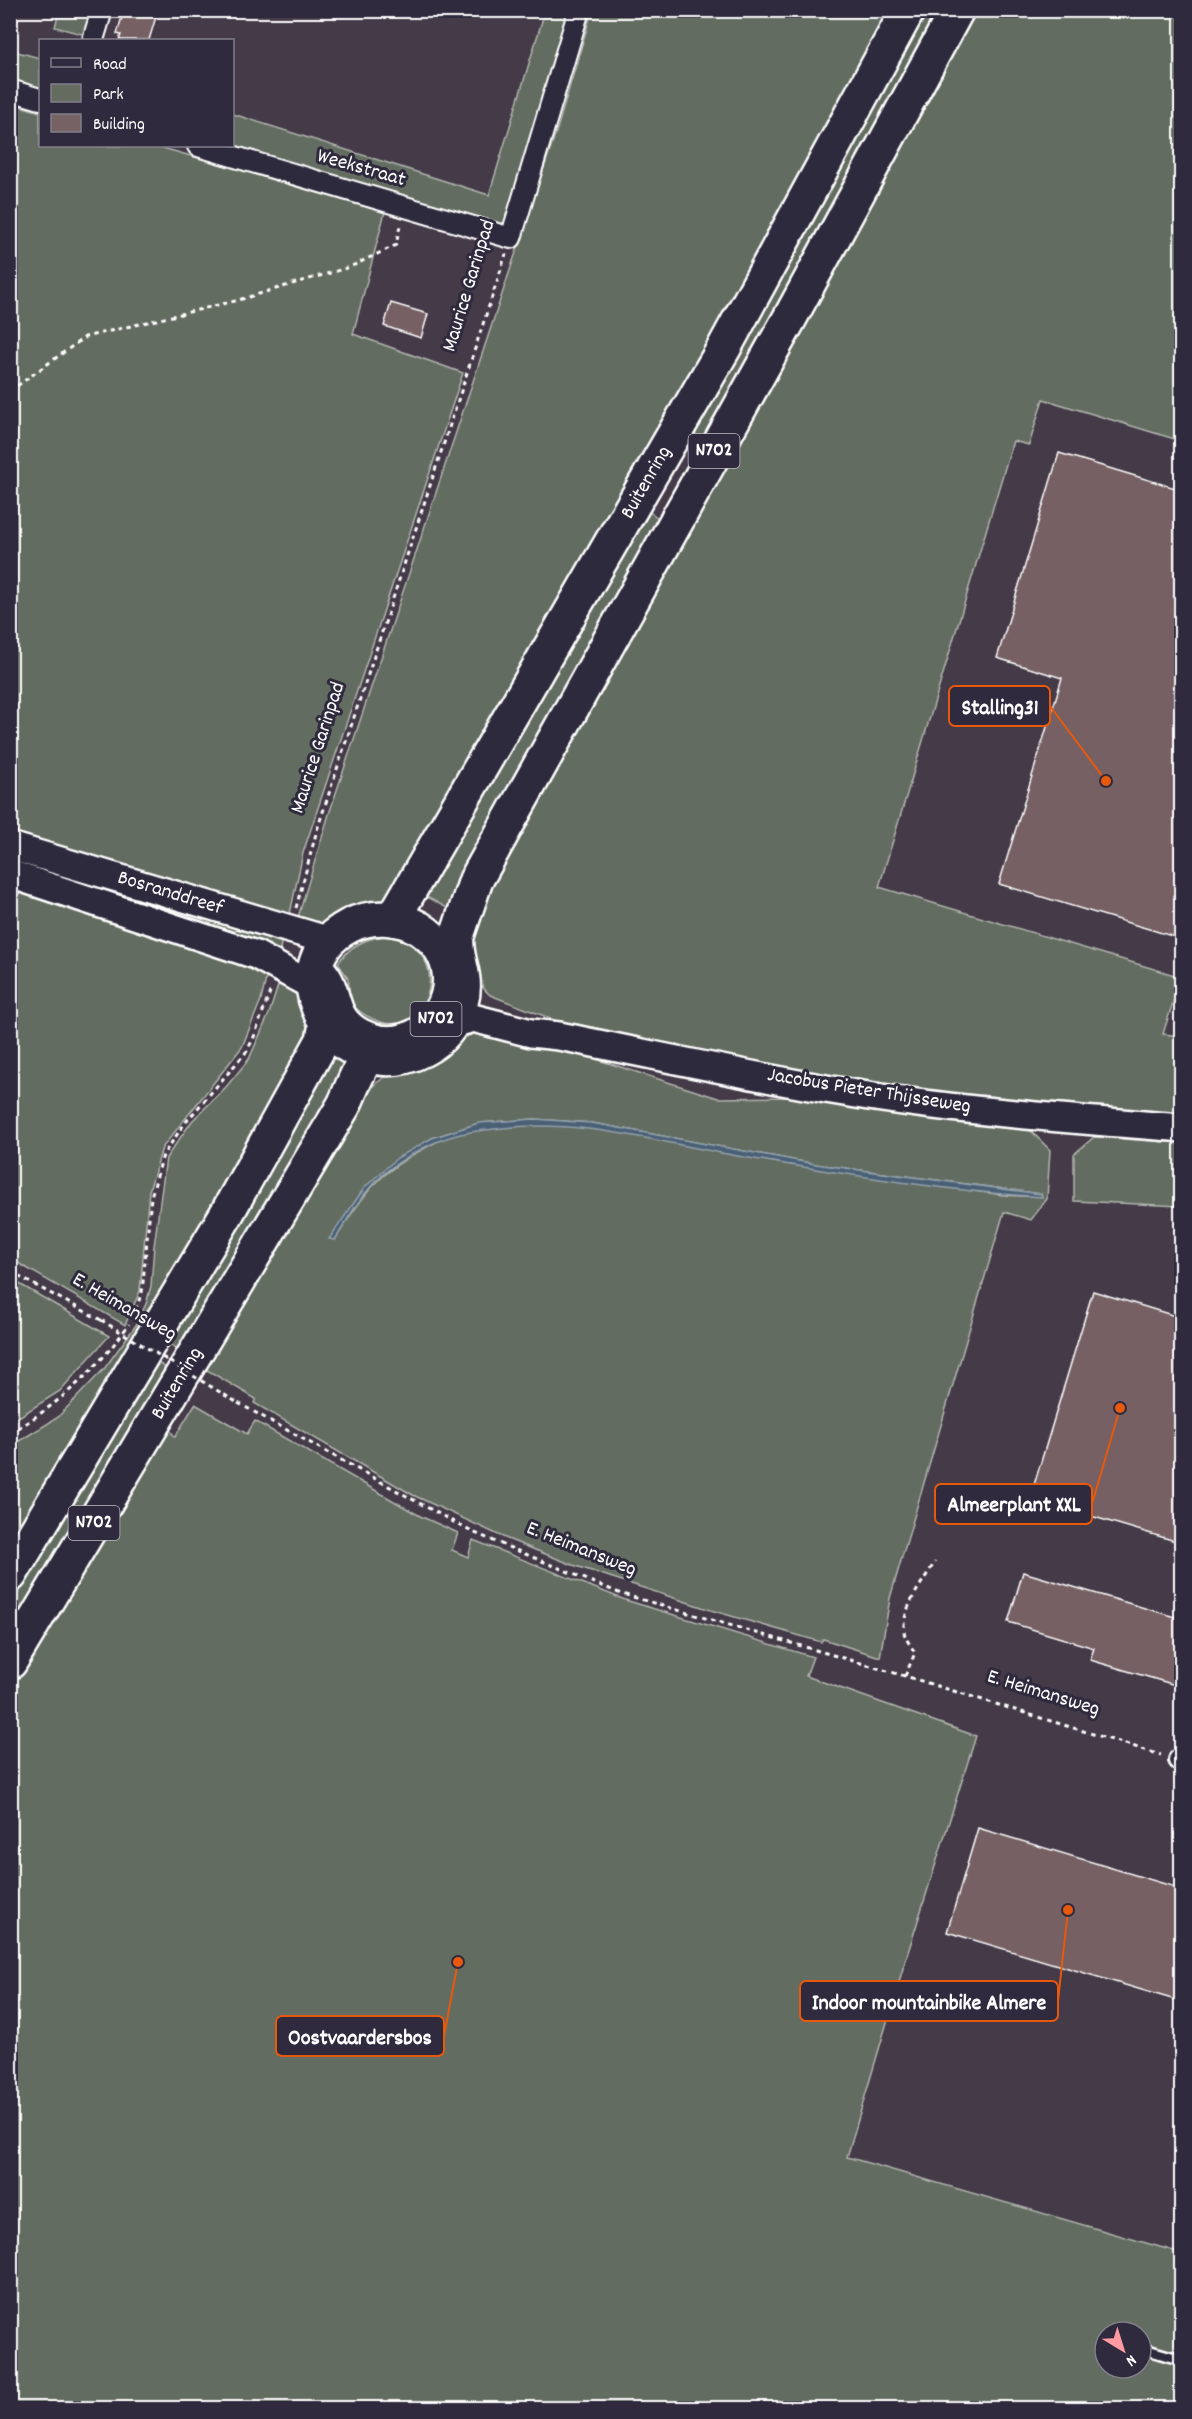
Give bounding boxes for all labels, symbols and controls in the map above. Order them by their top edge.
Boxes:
legend [39,39,234,147]
text: Road [93,53,127,78]
text: Park [93,83,124,108]
text: Building [93,113,145,138]
street label: Weekstraat [313,142,409,196]
street label: Maurice Garinpad [436,216,504,356]
road number: N702 [688,434,740,468]
street label: Buitenring [614,441,680,525]
street label: Maurice Garinpad [284,678,354,818]
callout: Stalling31 [949,686,1050,726]
text: Stalling31 [961,694,1039,725]
street label: Bosranddreef [114,864,227,924]
road number: N702 [410,1002,462,1036]
street label: Jacobus Pieter Thijsseweg [765,1061,973,1123]
street label: E. Heimansweg [66,1266,182,1350]
street label: Buitenring [145,1342,211,1426]
callout: Almeerplant XXL [935,1484,1092,1524]
text: Almeerplant XXL [947,1491,1082,1522]
road number: N702 [68,1506,119,1540]
street label: E. Heimansweg [521,1514,641,1586]
street label: E. Heimansweg [983,1663,1103,1725]
callout: Indoor mountainbike Almere [800,1981,1058,2021]
text: Indoor mountainbike Almere [812,1989,1047,2020]
callout: Oostvaardersbos [276,2016,444,2056]
text: Oostvaardersbos [288,2024,432,2055]
north arrow [1093,2320,1153,2380]
text: N [1120,2348,1141,2371]

